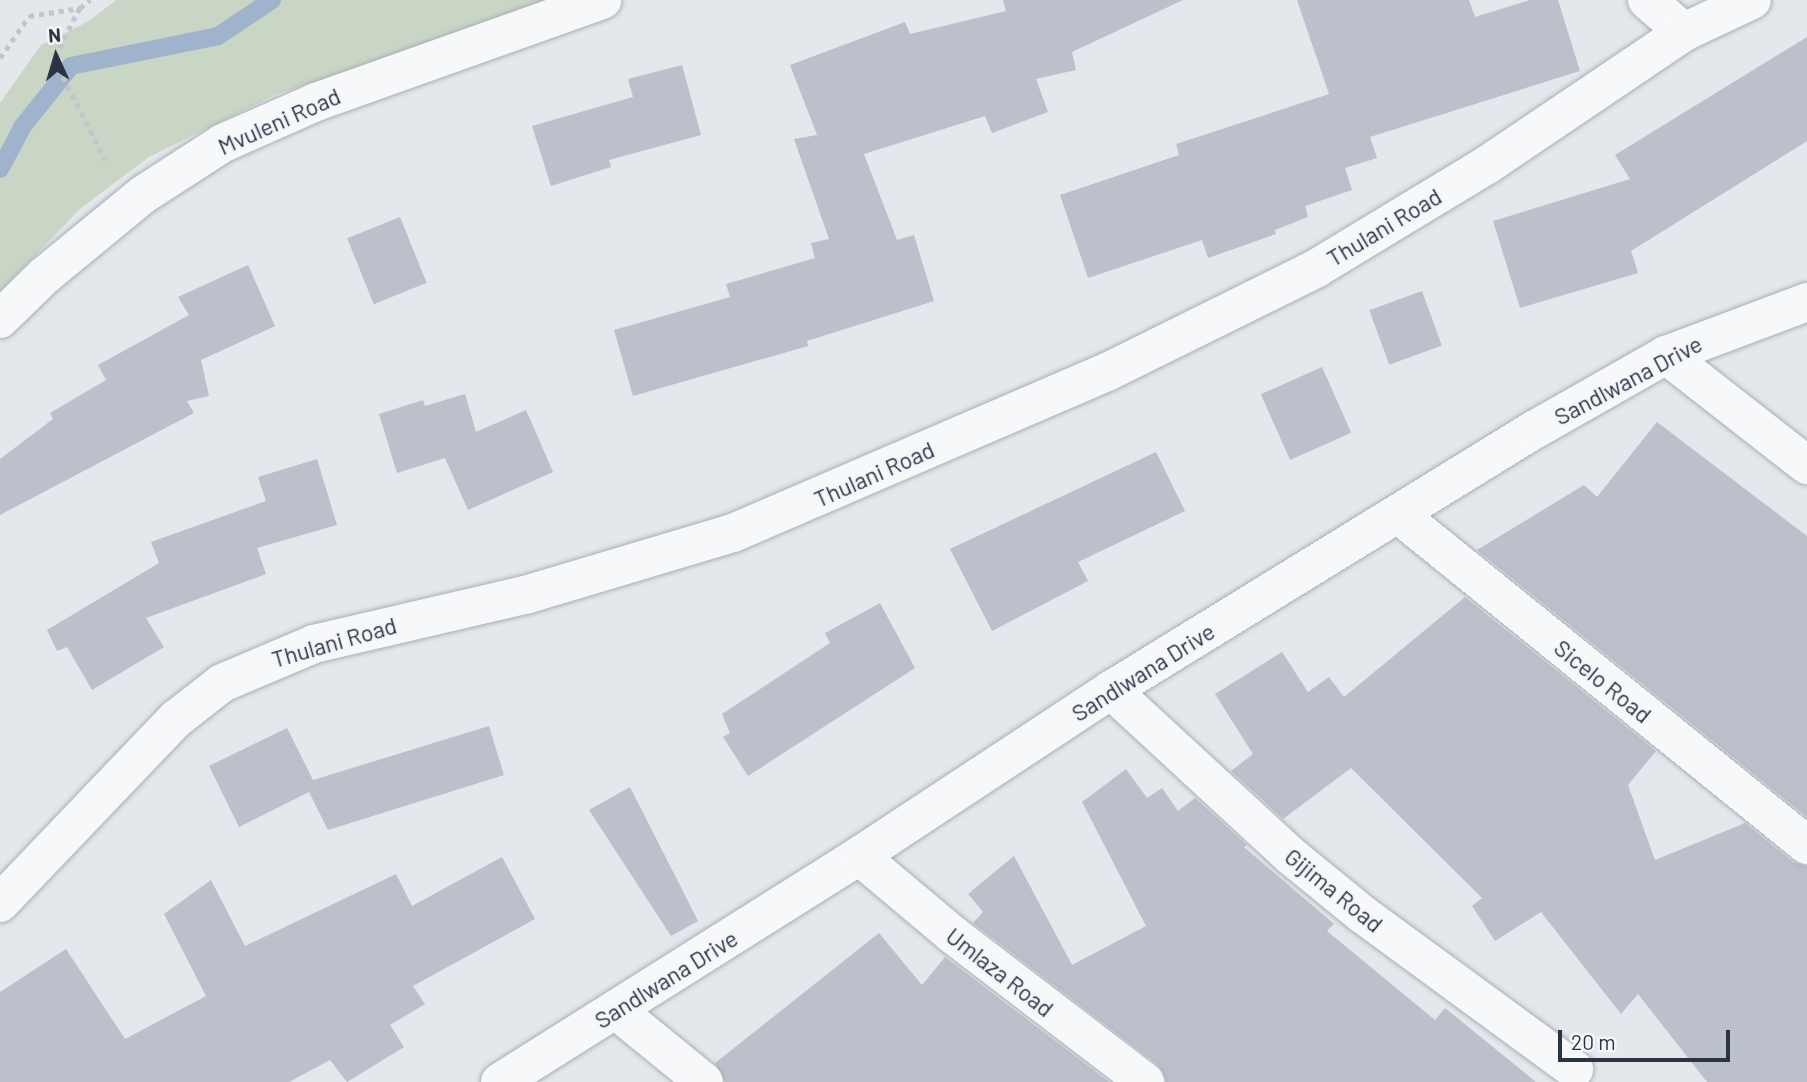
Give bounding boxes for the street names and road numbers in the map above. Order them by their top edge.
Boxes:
street label: Mvuleni Road [214,82,344,160]
street label: Thulani Road [1322,182,1446,272]
street label: Sandlwana Drive [1549,329,1707,431]
street label: Thulani Road [810,435,938,513]
street label: Thulani Road [268,611,400,673]
street label: Sandlwana Drive [1066,617,1220,727]
street label: Sicelo Road [1549,634,1657,728]
street label: Gijima Road [1280,842,1388,938]
street label: Umlaza Road [941,922,1059,1022]
street label: Sandlwana Drive [589,924,743,1034]

